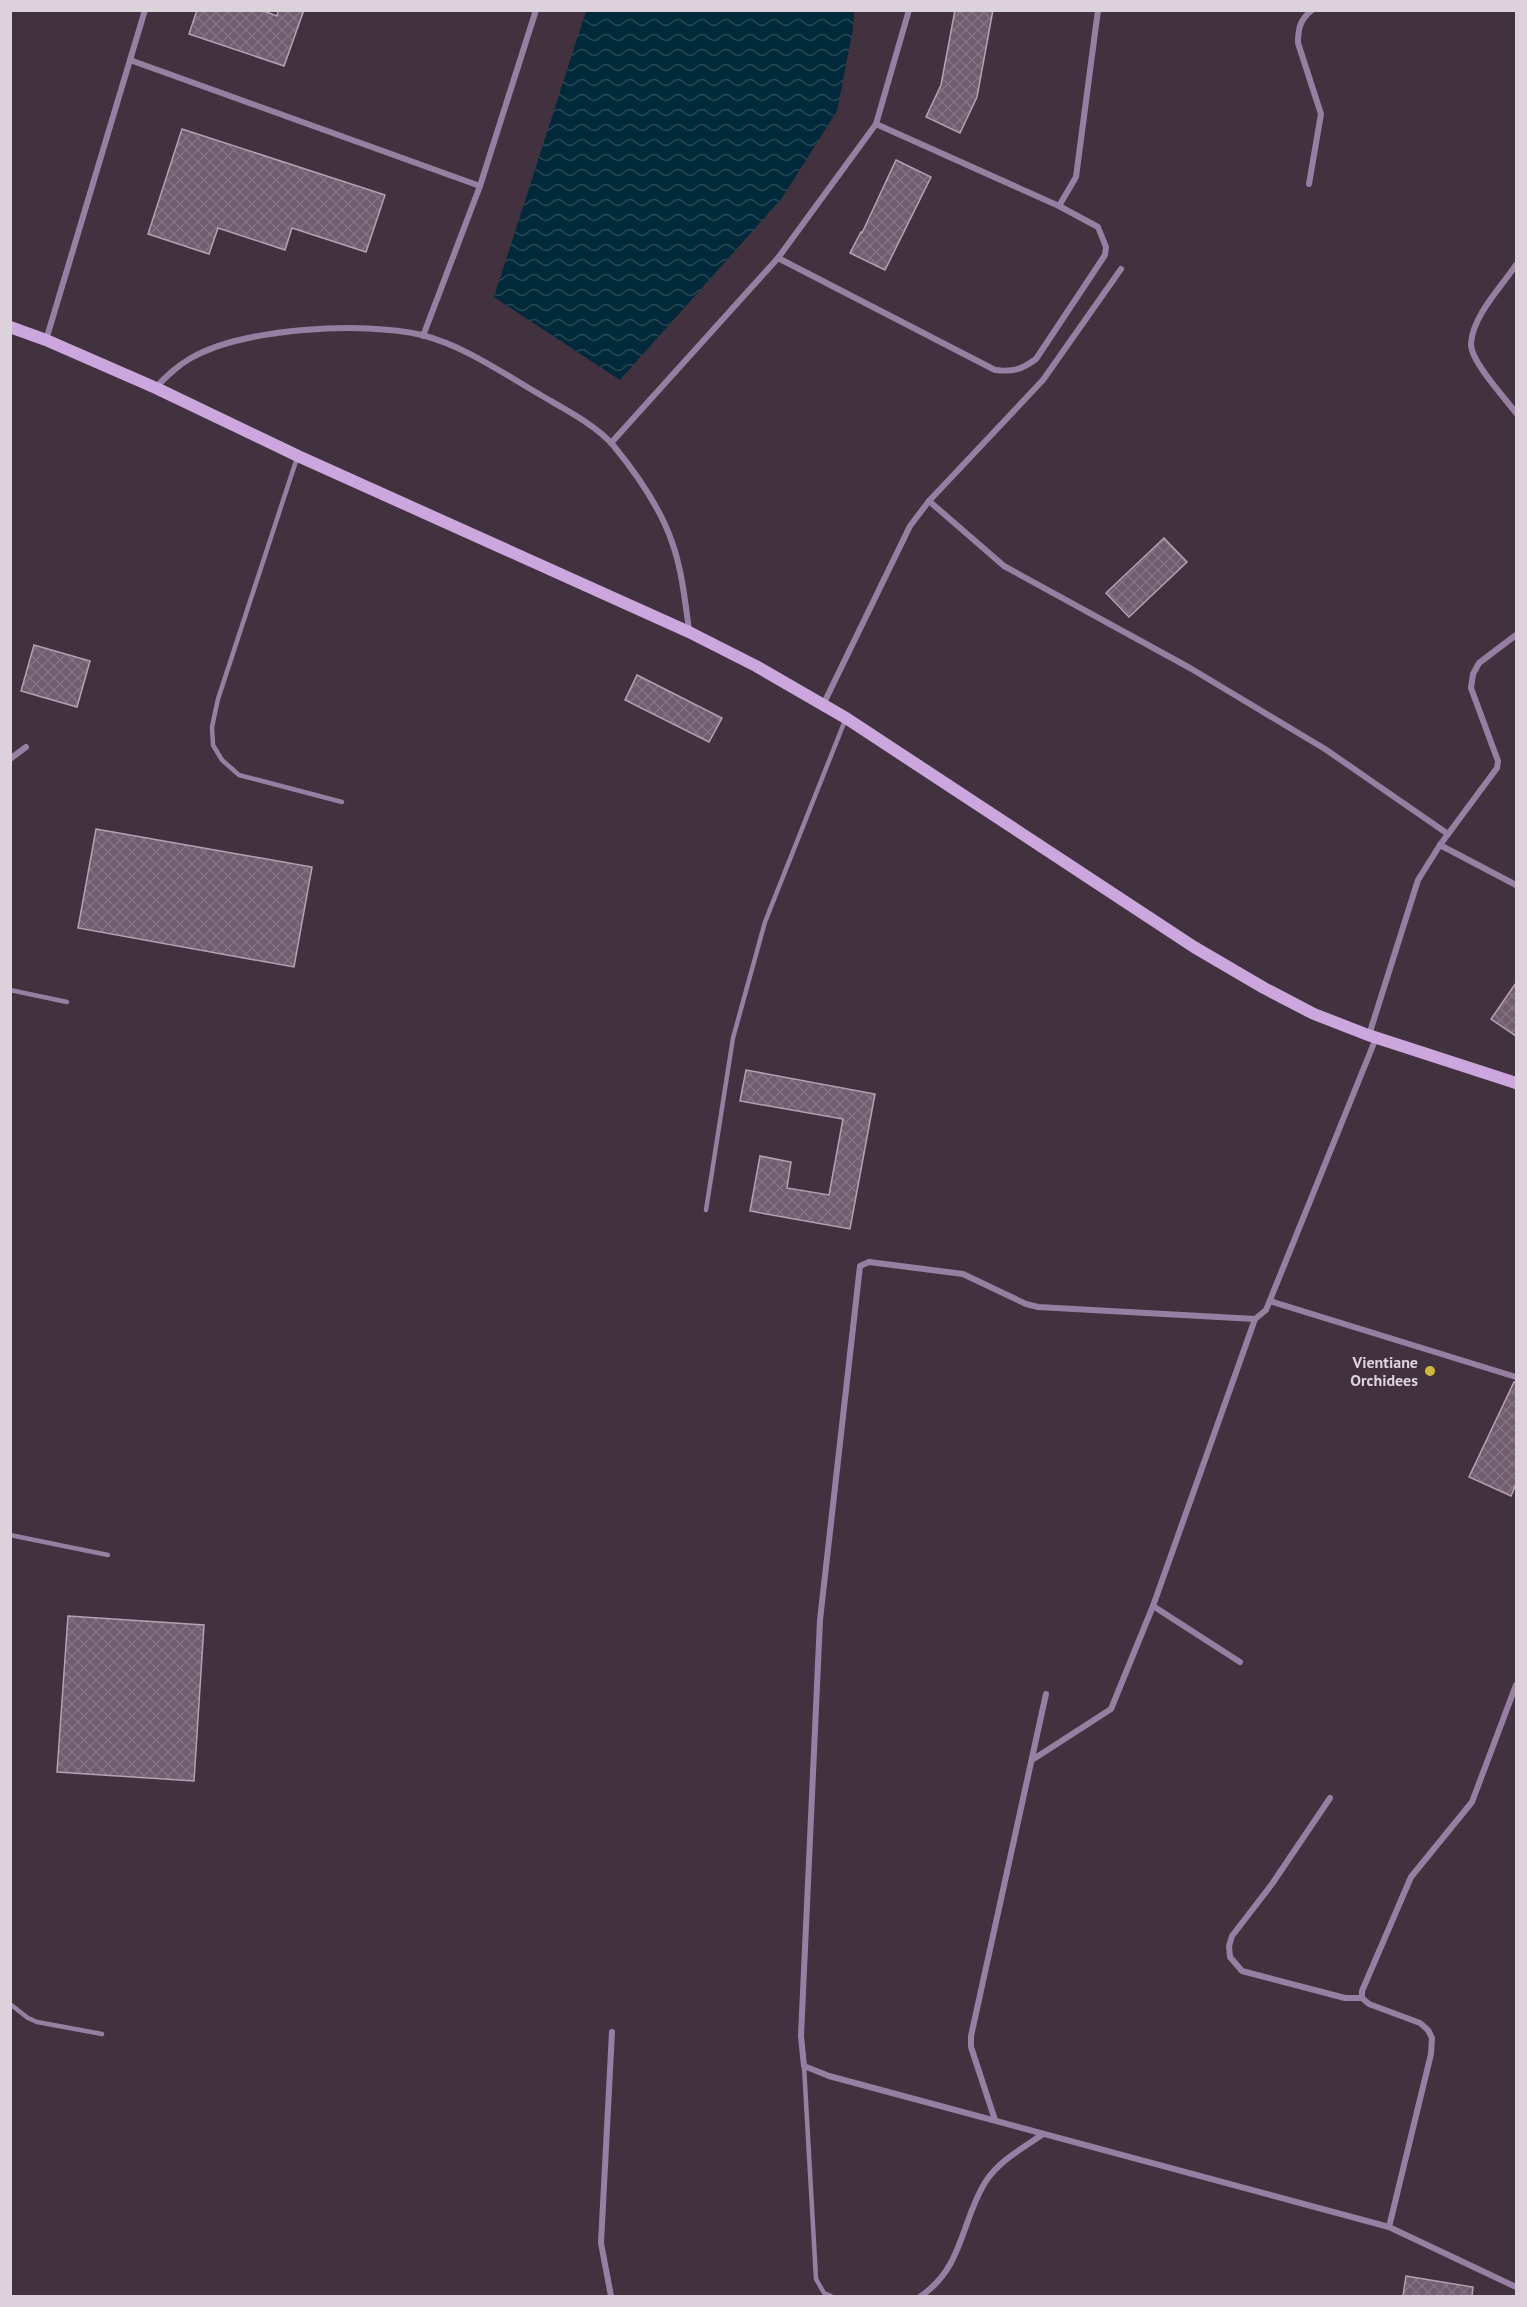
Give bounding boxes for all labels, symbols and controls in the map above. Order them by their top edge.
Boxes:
place label: Vientiane Orchidees [1350,1352,1418,1390]
marker: Vientiane Orchidees [1423,1364,1437,1378]

